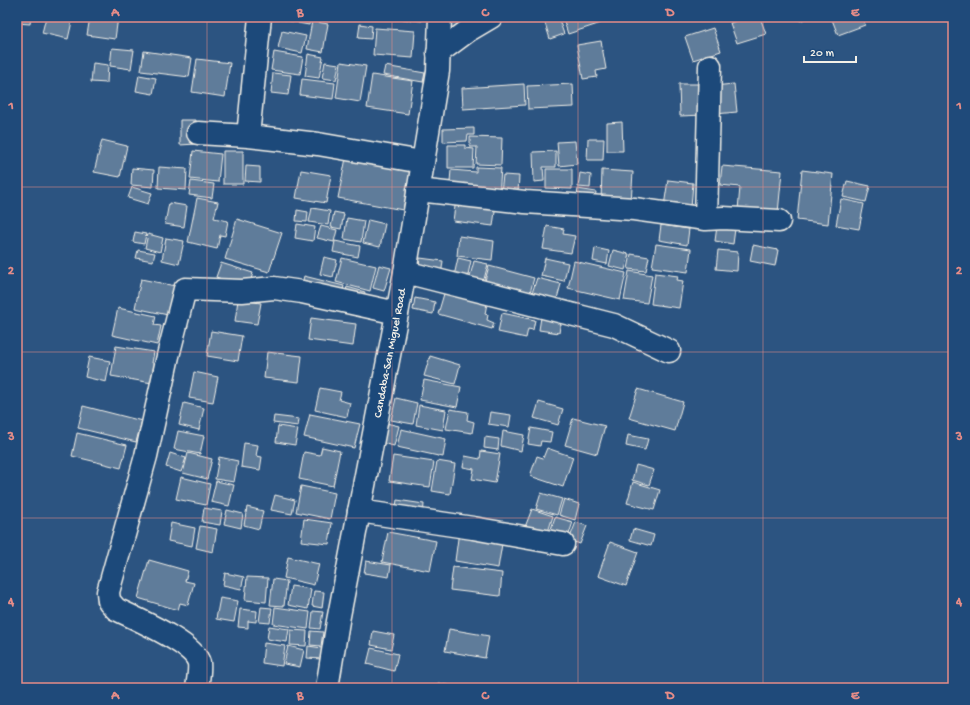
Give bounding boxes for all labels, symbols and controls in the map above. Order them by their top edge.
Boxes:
text: A [110,6,120,21]
text: B [296,6,305,21]
text: C [480,6,490,21]
text: D [665,6,675,21]
text: E [851,6,860,21]
scale bar [804,38,856,64]
text: 20 m [810,47,835,61]
text: 1 [7,99,14,114]
text: 1 [955,99,962,114]
text: 2 [8,264,15,279]
text: 2 [956,264,963,279]
street label: Candaba-San Miguel Road [372,287,411,419]
text: 3 [7,430,15,445]
text: 3 [955,430,963,445]
text: 4 [7,595,15,610]
text: 4 [955,595,963,610]
text: A [110,689,120,704]
text: B [296,689,305,704]
text: C [480,689,490,704]
text: D [665,689,675,704]
text: E [851,689,860,704]

